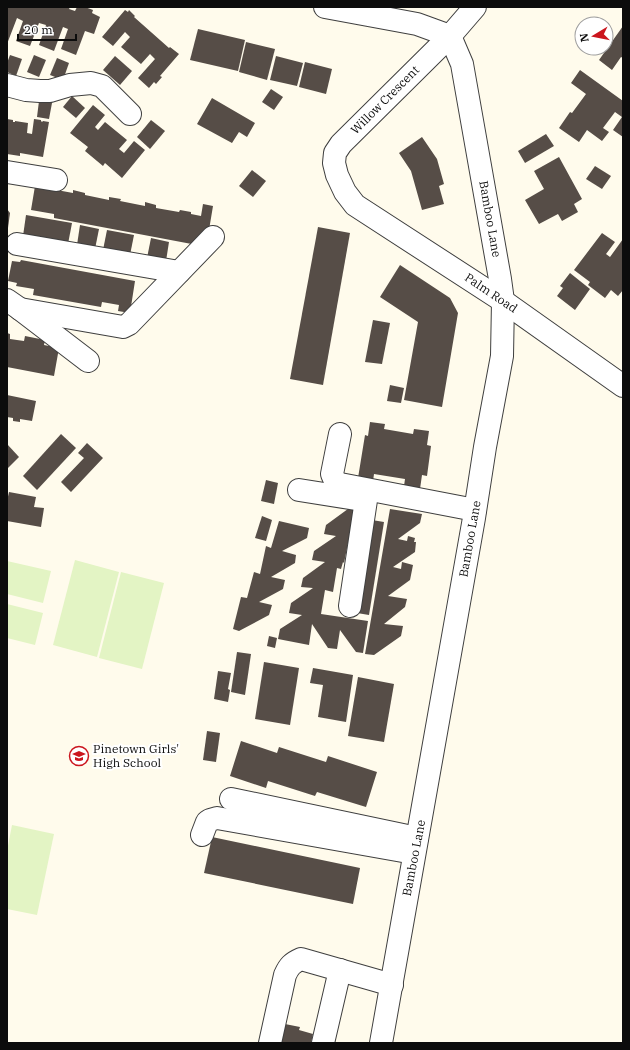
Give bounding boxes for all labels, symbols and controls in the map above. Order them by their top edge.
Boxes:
scale bar [18,16,76,42]
north arrow [574,16,614,56]
text: 20 m [24,22,53,37]
text: N [576,32,592,43]
street label: Willow Crescent [347,62,422,137]
street label: Bamboo Lane [476,179,505,258]
street label: Palm Road [462,270,520,316]
street label: Bamboo Lane [455,499,484,578]
place label: Pinetown Girls' High School [93,741,179,770]
school or university icon: Pinetown Girls' High School [68,745,90,767]
street label: Bamboo Lane [399,818,428,897]

